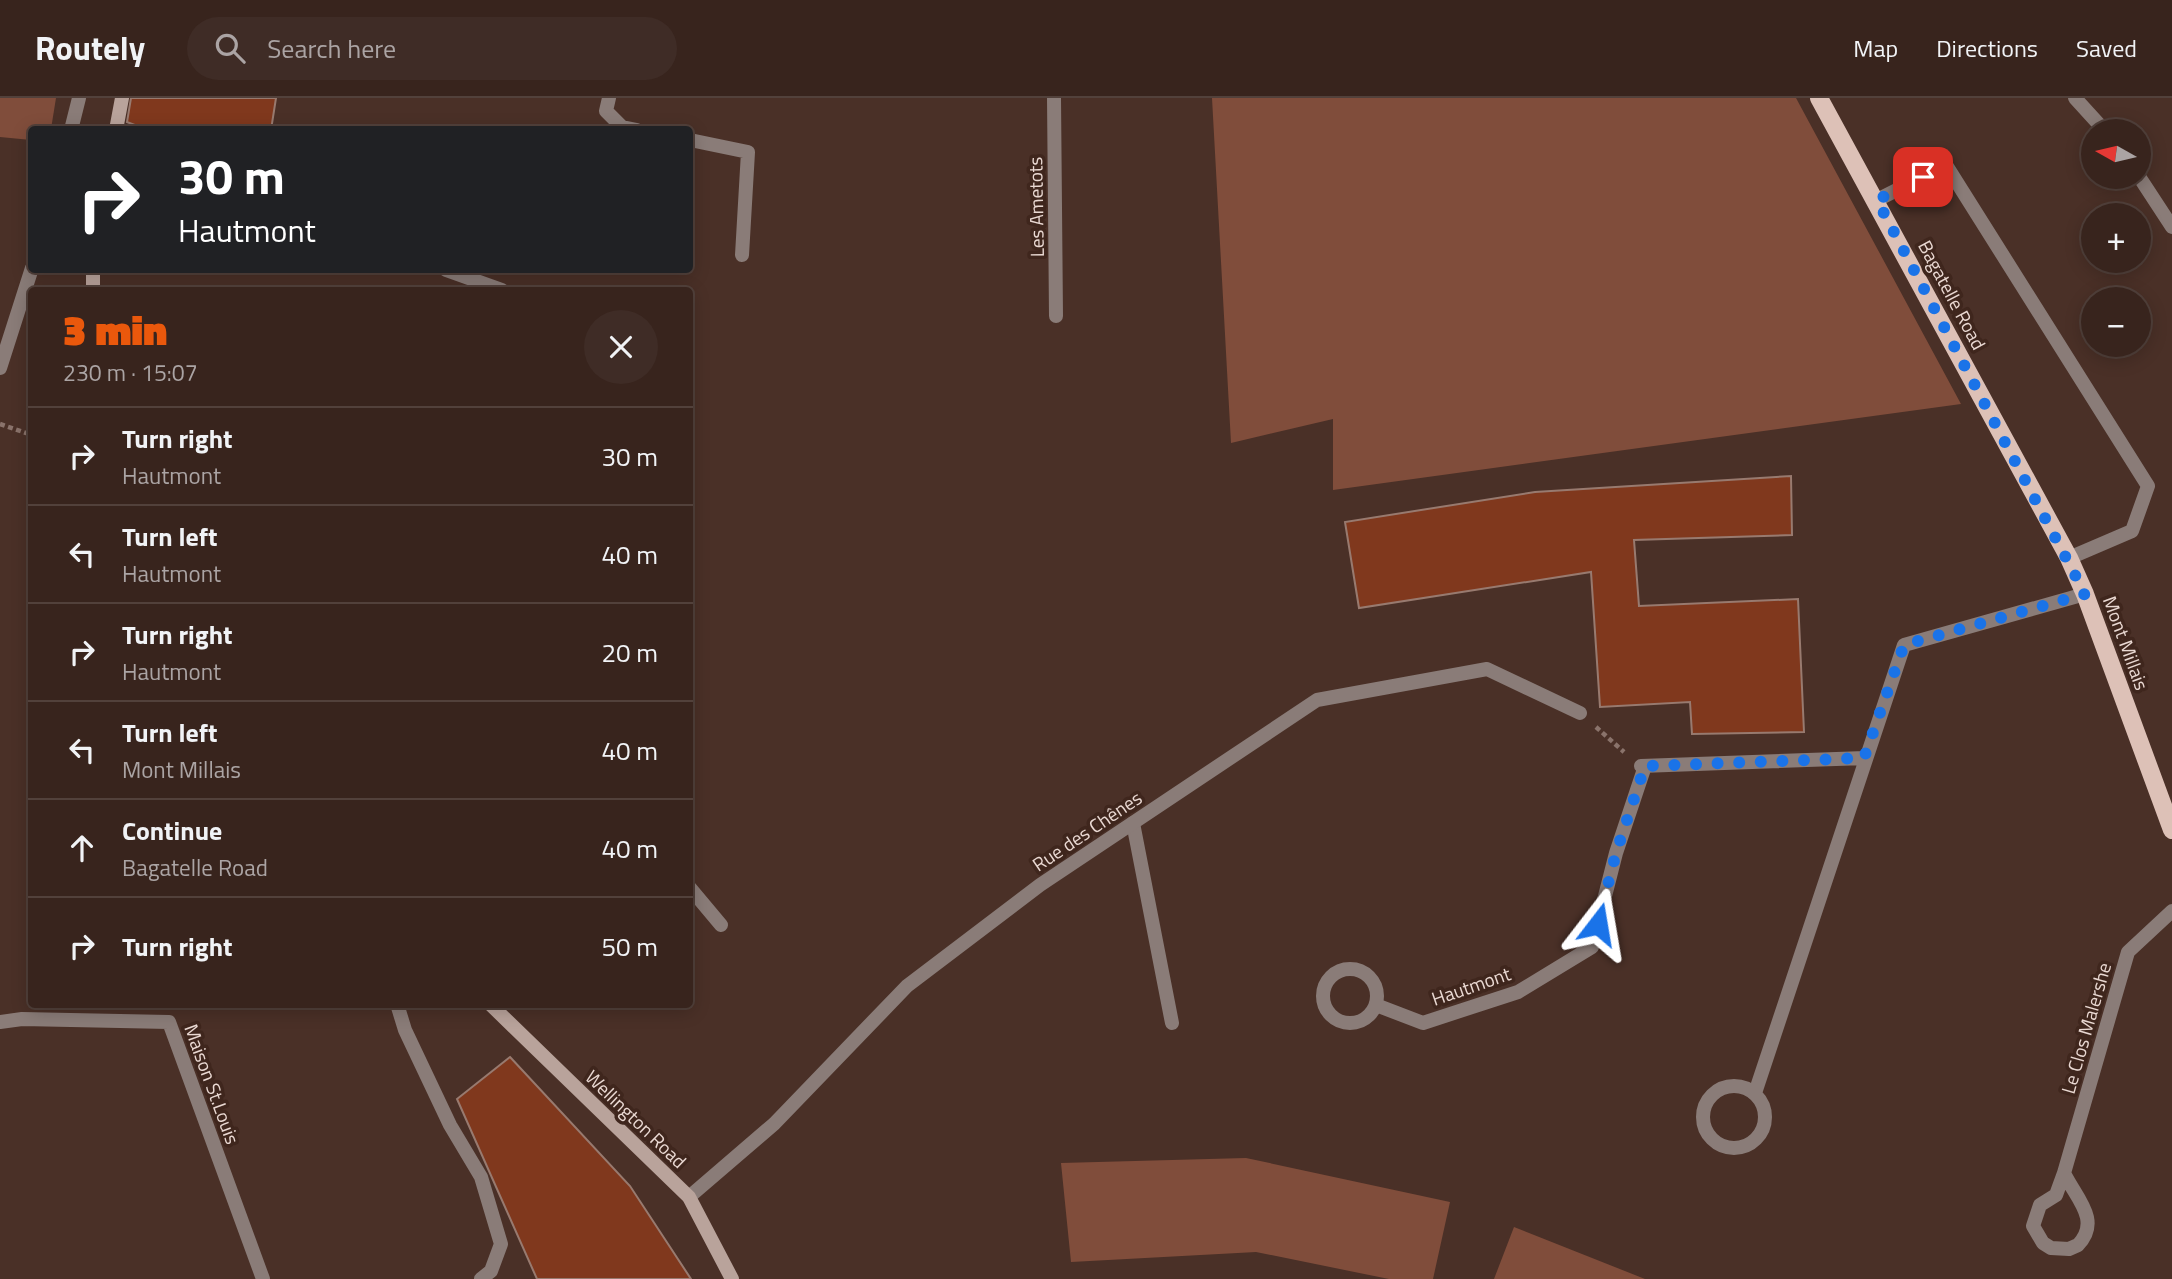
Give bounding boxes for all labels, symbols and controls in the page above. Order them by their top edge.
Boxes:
search box [187,17,677,80]
text: Routely [35,23,145,73]
icon: search [211,29,249,67]
text: Search here [267,29,396,68]
text: Map [1853,30,1898,66]
text: Directions [1936,30,2038,66]
text: Saved [2076,30,2137,66]
north arrow [2081,119,2151,189]
map controls [2081,119,2151,357]
text: 30 m [178,138,285,213]
pin [1893,147,1953,207]
icon: right [63,154,154,245]
street label: Les Ametots [1020,156,1051,258]
icon: arrive [1904,158,1942,196]
button: + [2081,203,2151,273]
text: Hautmont [178,206,316,254]
street label: Bagatelle Road [1911,235,1994,355]
button: − [2081,287,2151,357]
text: 3 min [63,297,167,361]
button: close [584,310,658,384]
text: 230 m · 15:07 [63,355,198,390]
text: Turn right [122,419,233,458]
icon: right [63,437,101,475]
text: 30 m [601,437,658,476]
text: Hautmont [122,458,221,493]
text: Turn left [122,517,217,556]
icon: left [63,535,101,573]
text: 40 m [601,535,658,574]
text: Hautmont [122,556,221,591]
street label: Mont Millais [2096,592,2157,694]
text: Turn right [122,615,233,654]
icon: right [63,633,101,671]
text: 20 m [601,633,658,672]
text: Hautmont [122,654,221,689]
text: Turn left [122,713,217,752]
icon: left [63,731,101,769]
text: 40 m [601,731,658,770]
text: Mont Millais [122,752,241,787]
street label: Rue des Chênes [1026,783,1148,878]
text: Continue [122,811,222,850]
icon: ahead [63,829,101,867]
text: 40 m [601,829,658,868]
text: Bagatelle Road [122,850,268,885]
position arrow [1561,887,1635,961]
icon: right [63,927,101,965]
text: Turn right [122,927,233,966]
text: 50 m [601,927,658,966]
street label: Hautmont [1427,958,1515,1013]
street label: Le Clos Malershe [2053,959,2118,1097]
street label: Maison St.Louis [177,1020,248,1148]
street label: Wellington Road [579,1063,694,1175]

